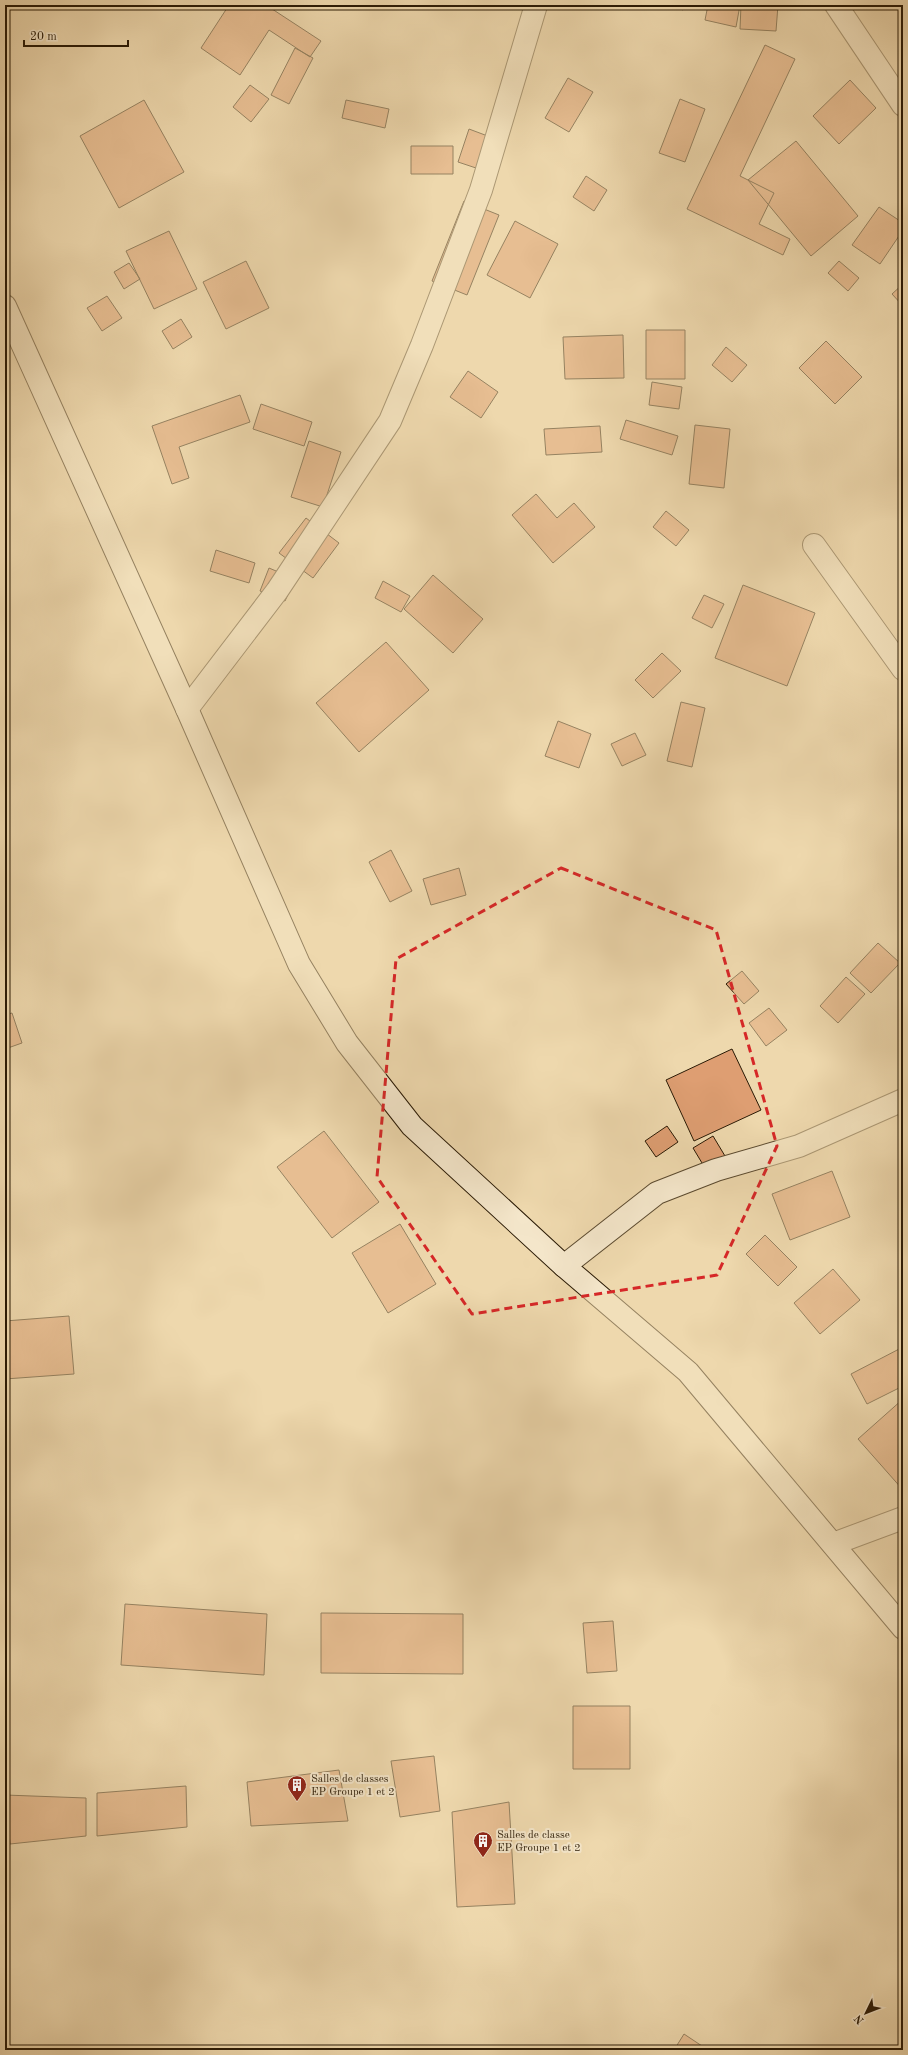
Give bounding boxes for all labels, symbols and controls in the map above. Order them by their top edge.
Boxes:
scale bar [24,22,128,48]
text: 20 m [30,31,57,43]
building icon: Salles de classes EP Groupe 1 et 2 [286,1774,308,1802]
place label: Salles de classes EP Groupe 1 et 2 [311,1774,395,1798]
building icon: Salles de classe EP Groupe 1 et 2 [472,1830,494,1858]
place label: Salles de classe EP Groupe 1 et 2 [497,1830,581,1854]
north arrow [846,1993,886,2033]
text: N [852,2012,867,2026]

